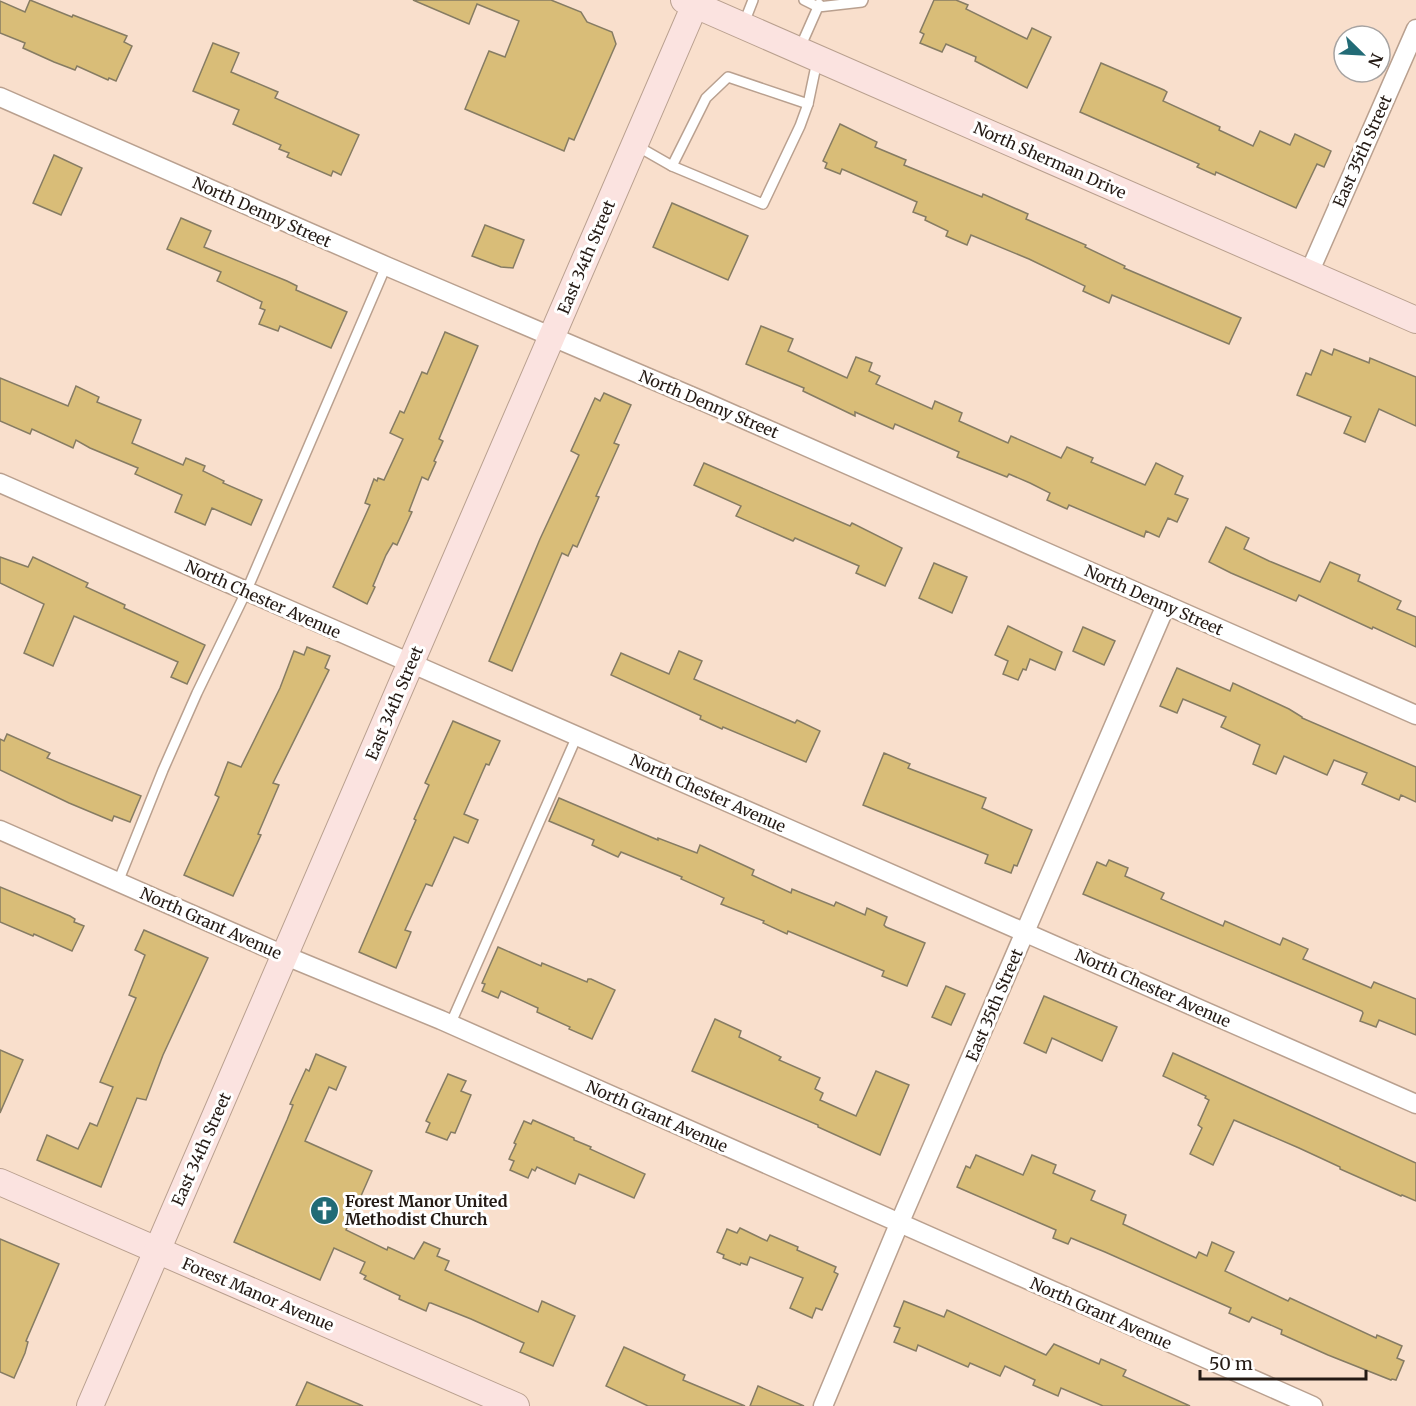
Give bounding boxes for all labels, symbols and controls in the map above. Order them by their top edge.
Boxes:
north arrow [1332,24,1392,84]
text: N [1364,50,1387,70]
street label: East 35th Street [1328,91,1396,210]
street label: North Sherman Drive [971,117,1129,203]
street label: North Denny Street [190,172,335,252]
street label: East 34th Street [553,196,619,317]
street label: North Denny Street [636,366,782,443]
street label: North Chester Avenue [182,556,344,642]
street label: North Denny Street [1082,560,1227,640]
street label: East 34th Street [361,642,427,763]
street label: North Chester Avenue [627,750,789,836]
street label: North Grant Avenue [137,883,285,963]
street label: East 35th Street [961,945,1027,1064]
street label: North Chester Avenue [1072,945,1234,1031]
street label: North Grant Avenue [583,1076,731,1156]
street label: East 34th Street [167,1088,235,1209]
place label: Forest Manor United Methodist Church [345,1191,508,1229]
church icon: Forest Manor United Methodist Church [308,1194,340,1226]
street label: Forest Manor Avenue [179,1253,337,1335]
street label: North Grant Avenue [1027,1273,1175,1353]
scale bar [1200,1343,1366,1381]
text: 50 m [1209,1352,1253,1375]

